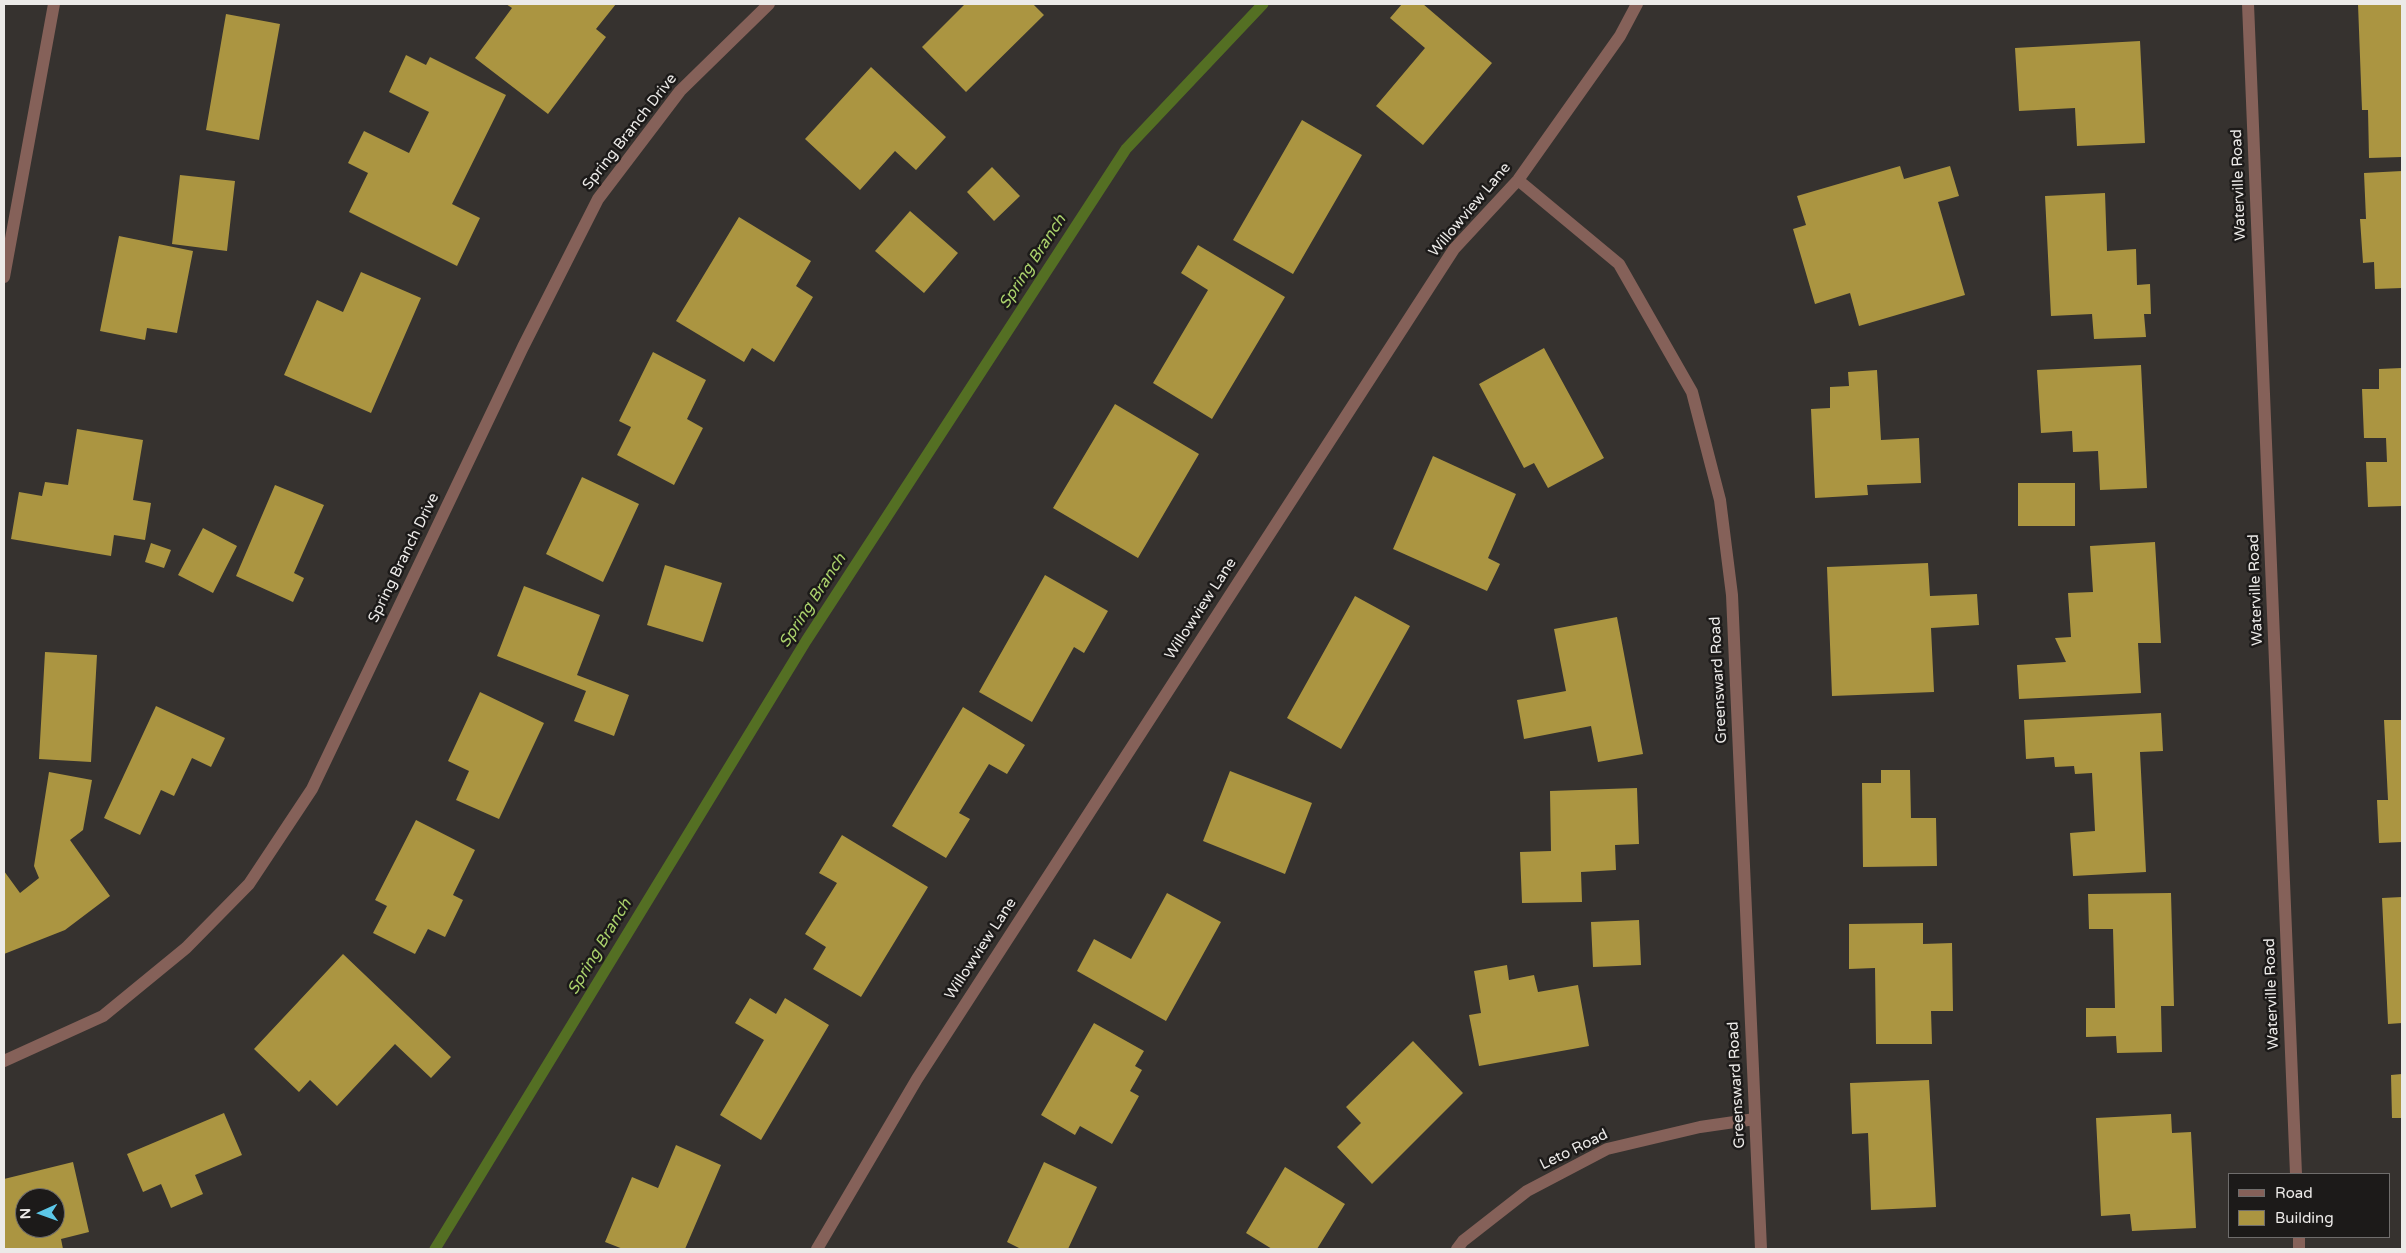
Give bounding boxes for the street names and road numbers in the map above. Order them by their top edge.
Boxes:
street label: Spring Branch Drive [579,70,681,194]
street label: Waterville Road [2228,129,2250,241]
street label: Willowview Lane [1425,159,1515,261]
street label: Spring Branch Drive [365,490,443,626]
street label: Waterville Road [2245,534,2267,646]
street label: Willowview Lane [1161,555,1241,663]
street label: Greensward Road [1707,616,1731,744]
street label: Willowview Lane [941,895,1021,1003]
street label: Waterville Road [2261,938,2283,1050]
street label: Greensward Road [1725,1021,1749,1149]
street label: Leto Road [1537,1126,1611,1174]

